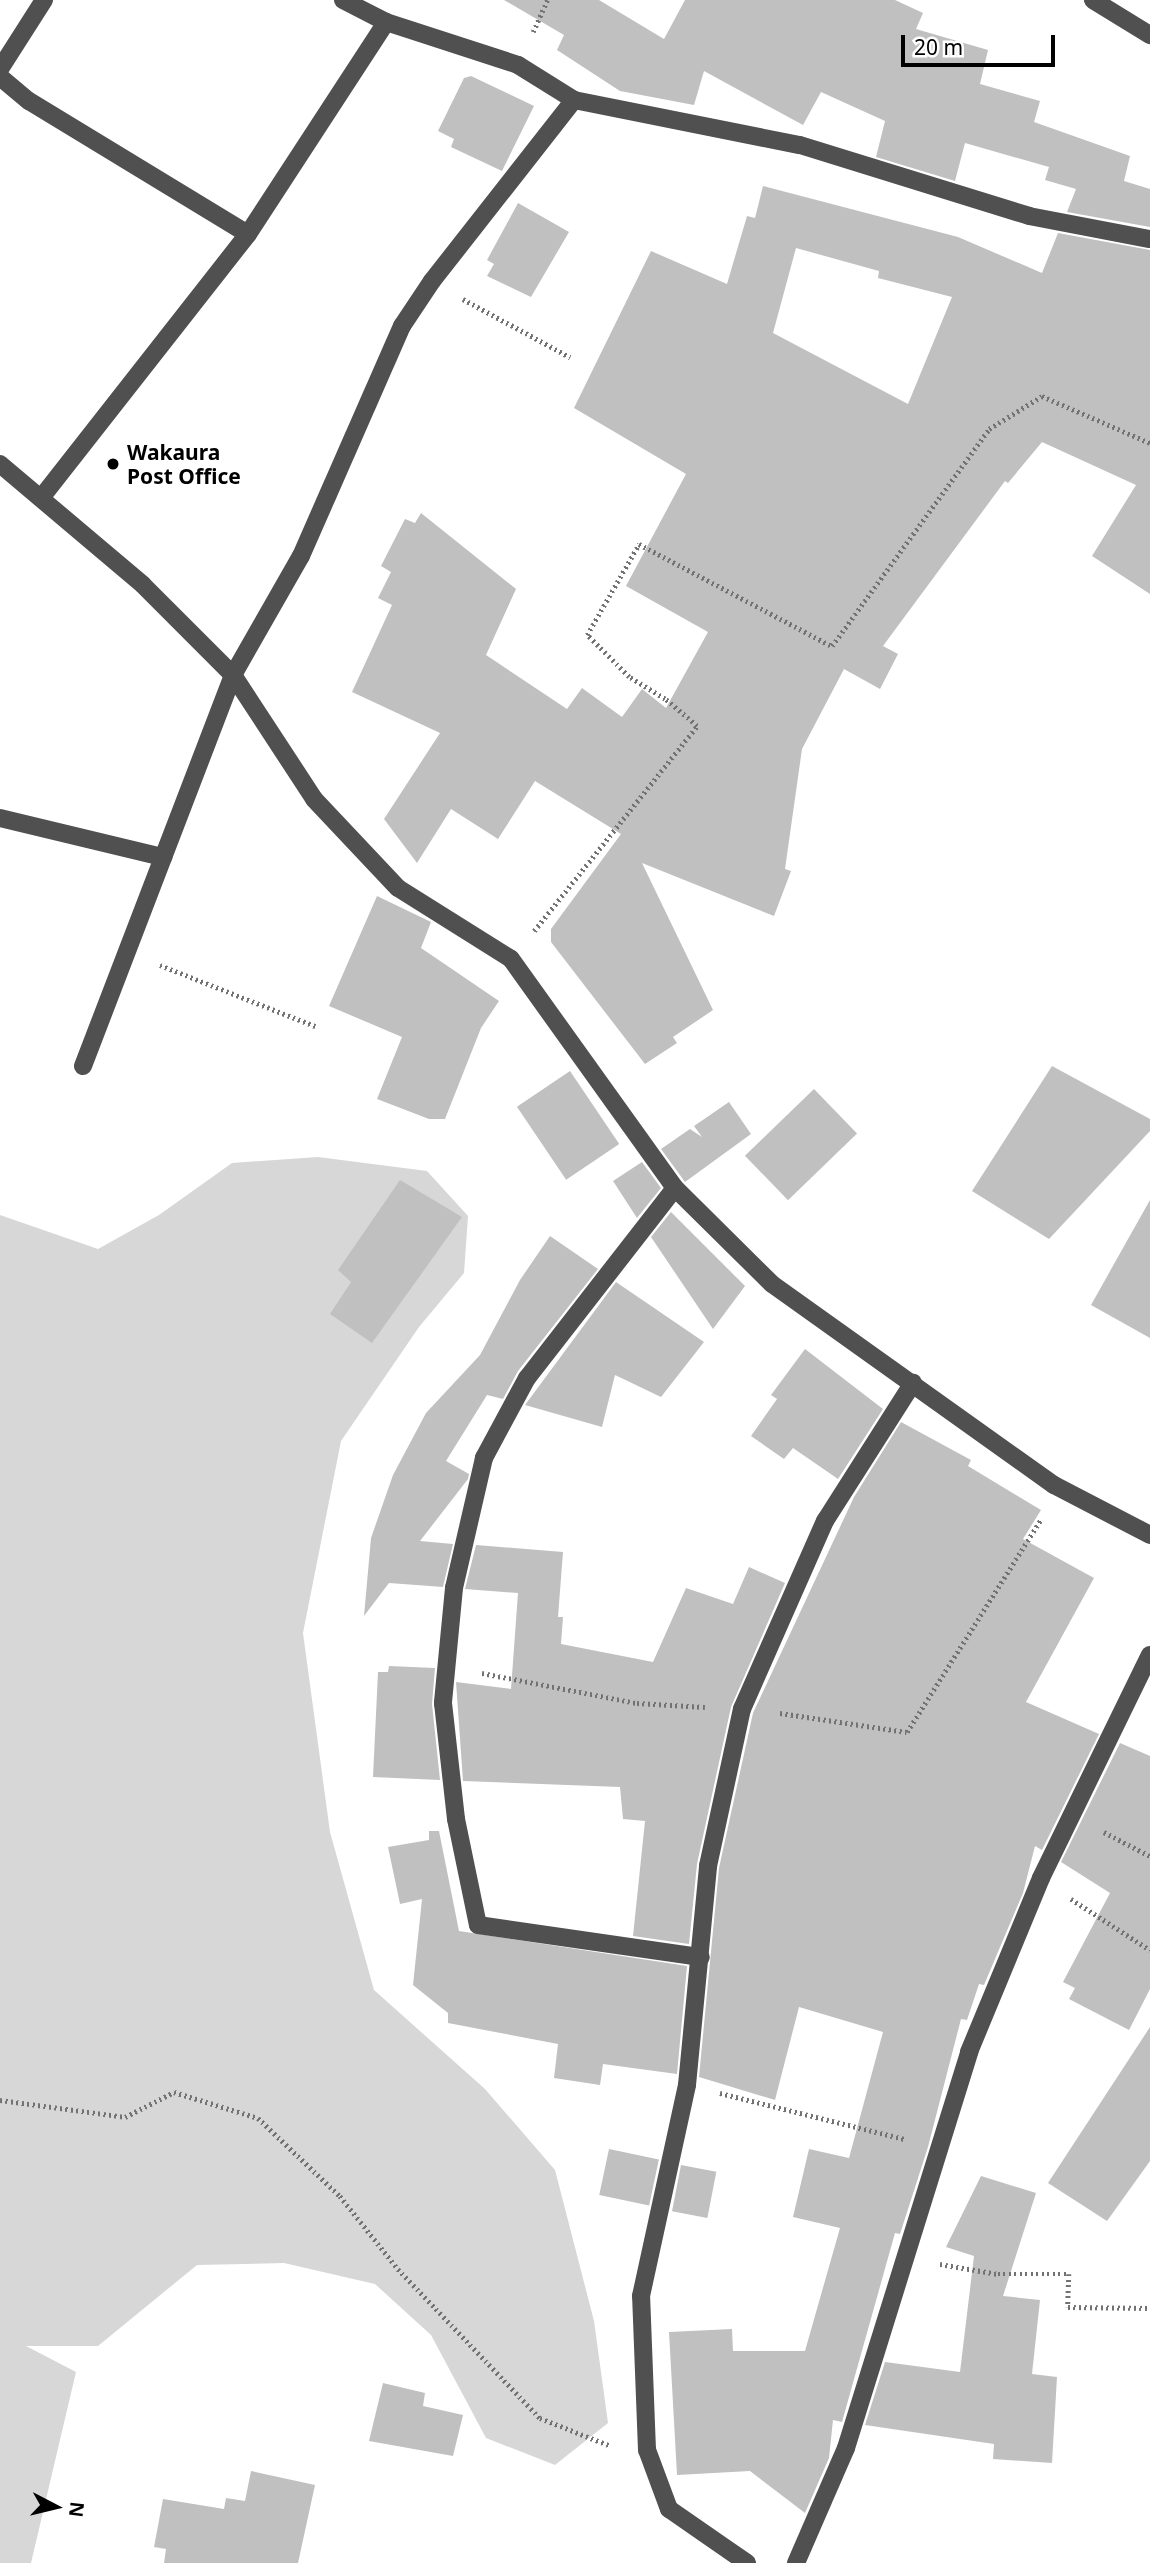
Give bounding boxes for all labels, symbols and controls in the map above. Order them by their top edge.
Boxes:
scale bar [905,21,1059,65]
text: 20 m [914,33,963,61]
place label: Wakaura Post Office [127,439,241,489]
marker: Wakaura Post Office [105,456,121,472]
north arrow [21,2472,91,2542]
text: N [63,2500,91,2519]

